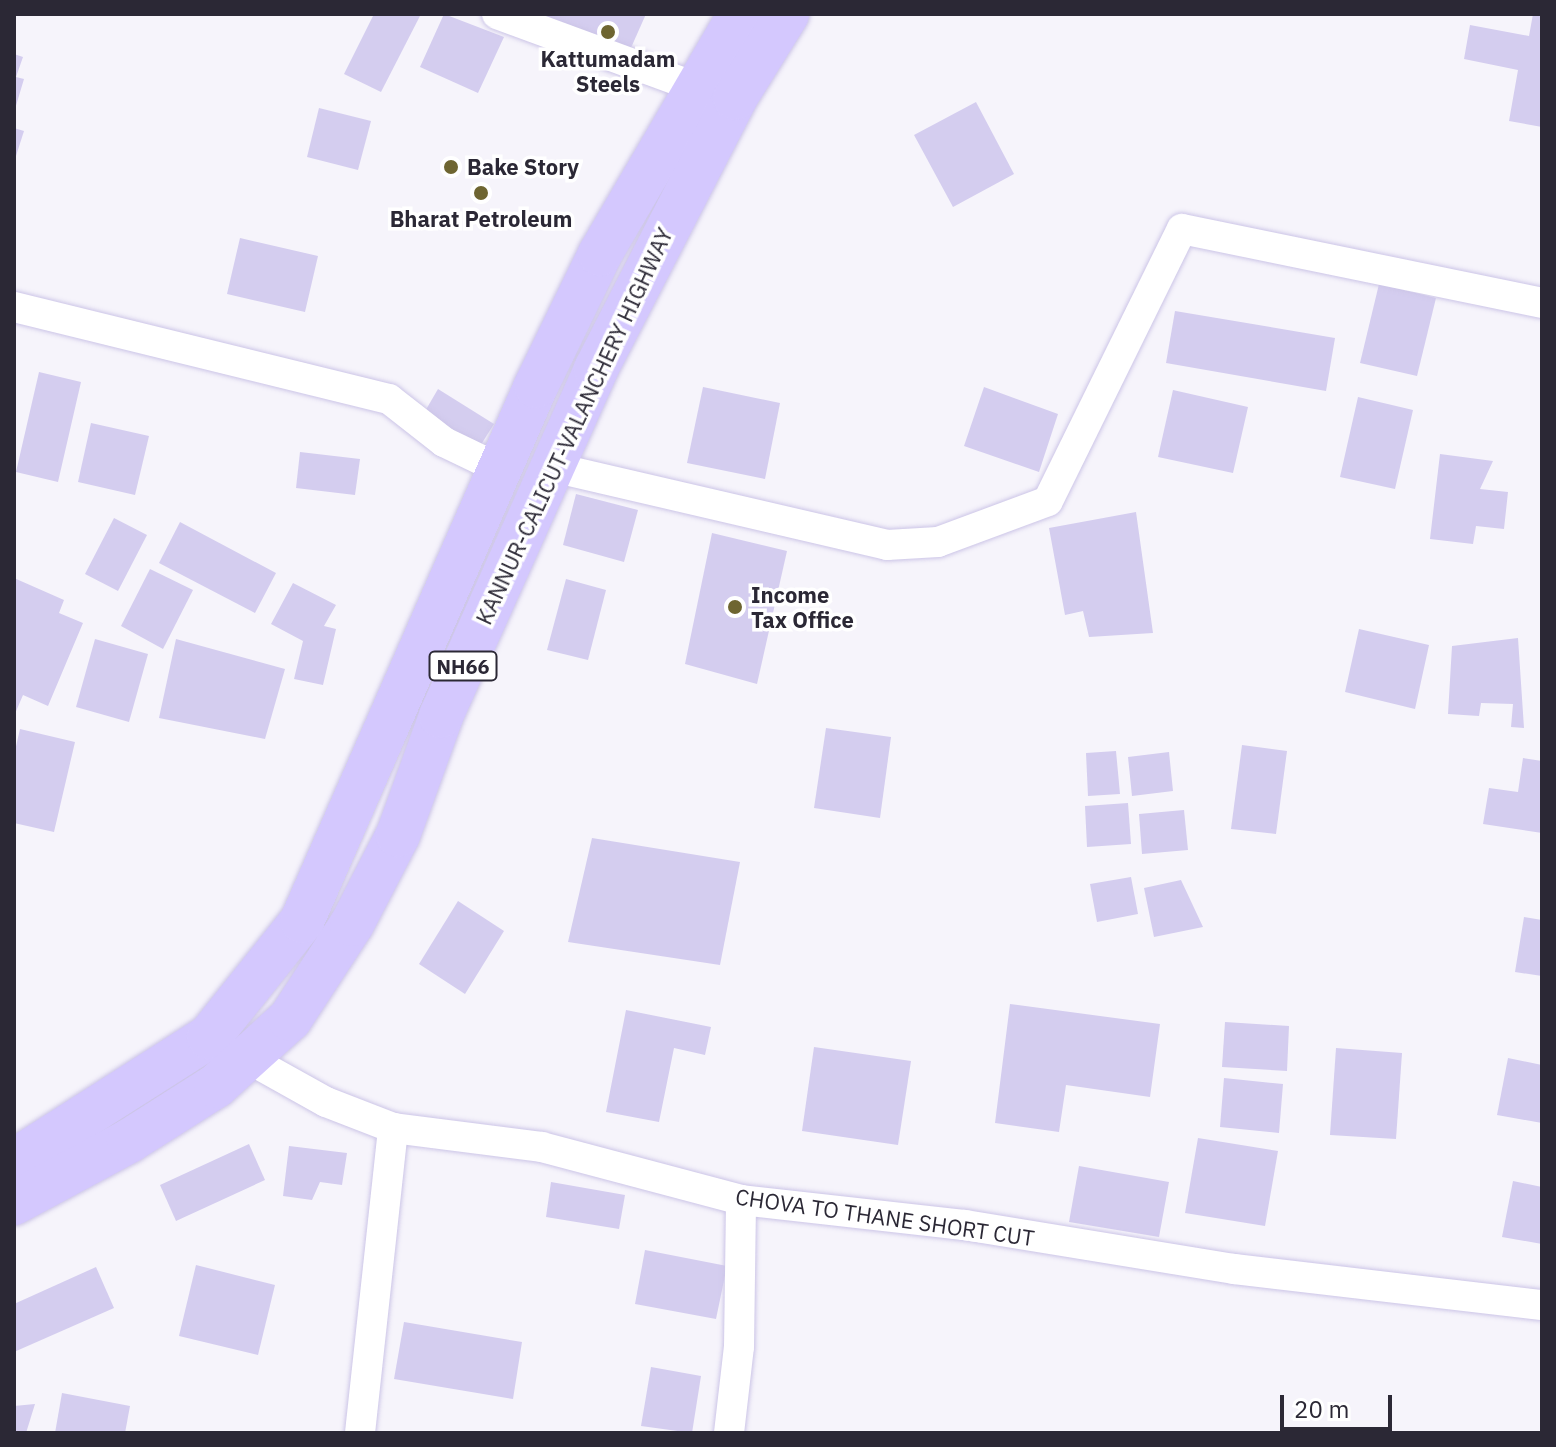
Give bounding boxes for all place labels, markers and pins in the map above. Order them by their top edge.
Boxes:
marker: Kattumadam Steels [599,23,617,41]
place label: Kattumadam Steels [540,45,676,96]
place label: Bake Story [467,154,579,180]
marker: Bake Story [442,158,460,176]
marker: Bharat Petroleum [472,184,490,202]
place label: Bharat Petroleum [390,206,572,232]
place label: Income Tax Office [751,581,854,632]
marker: Income Tax Office [726,598,744,616]

